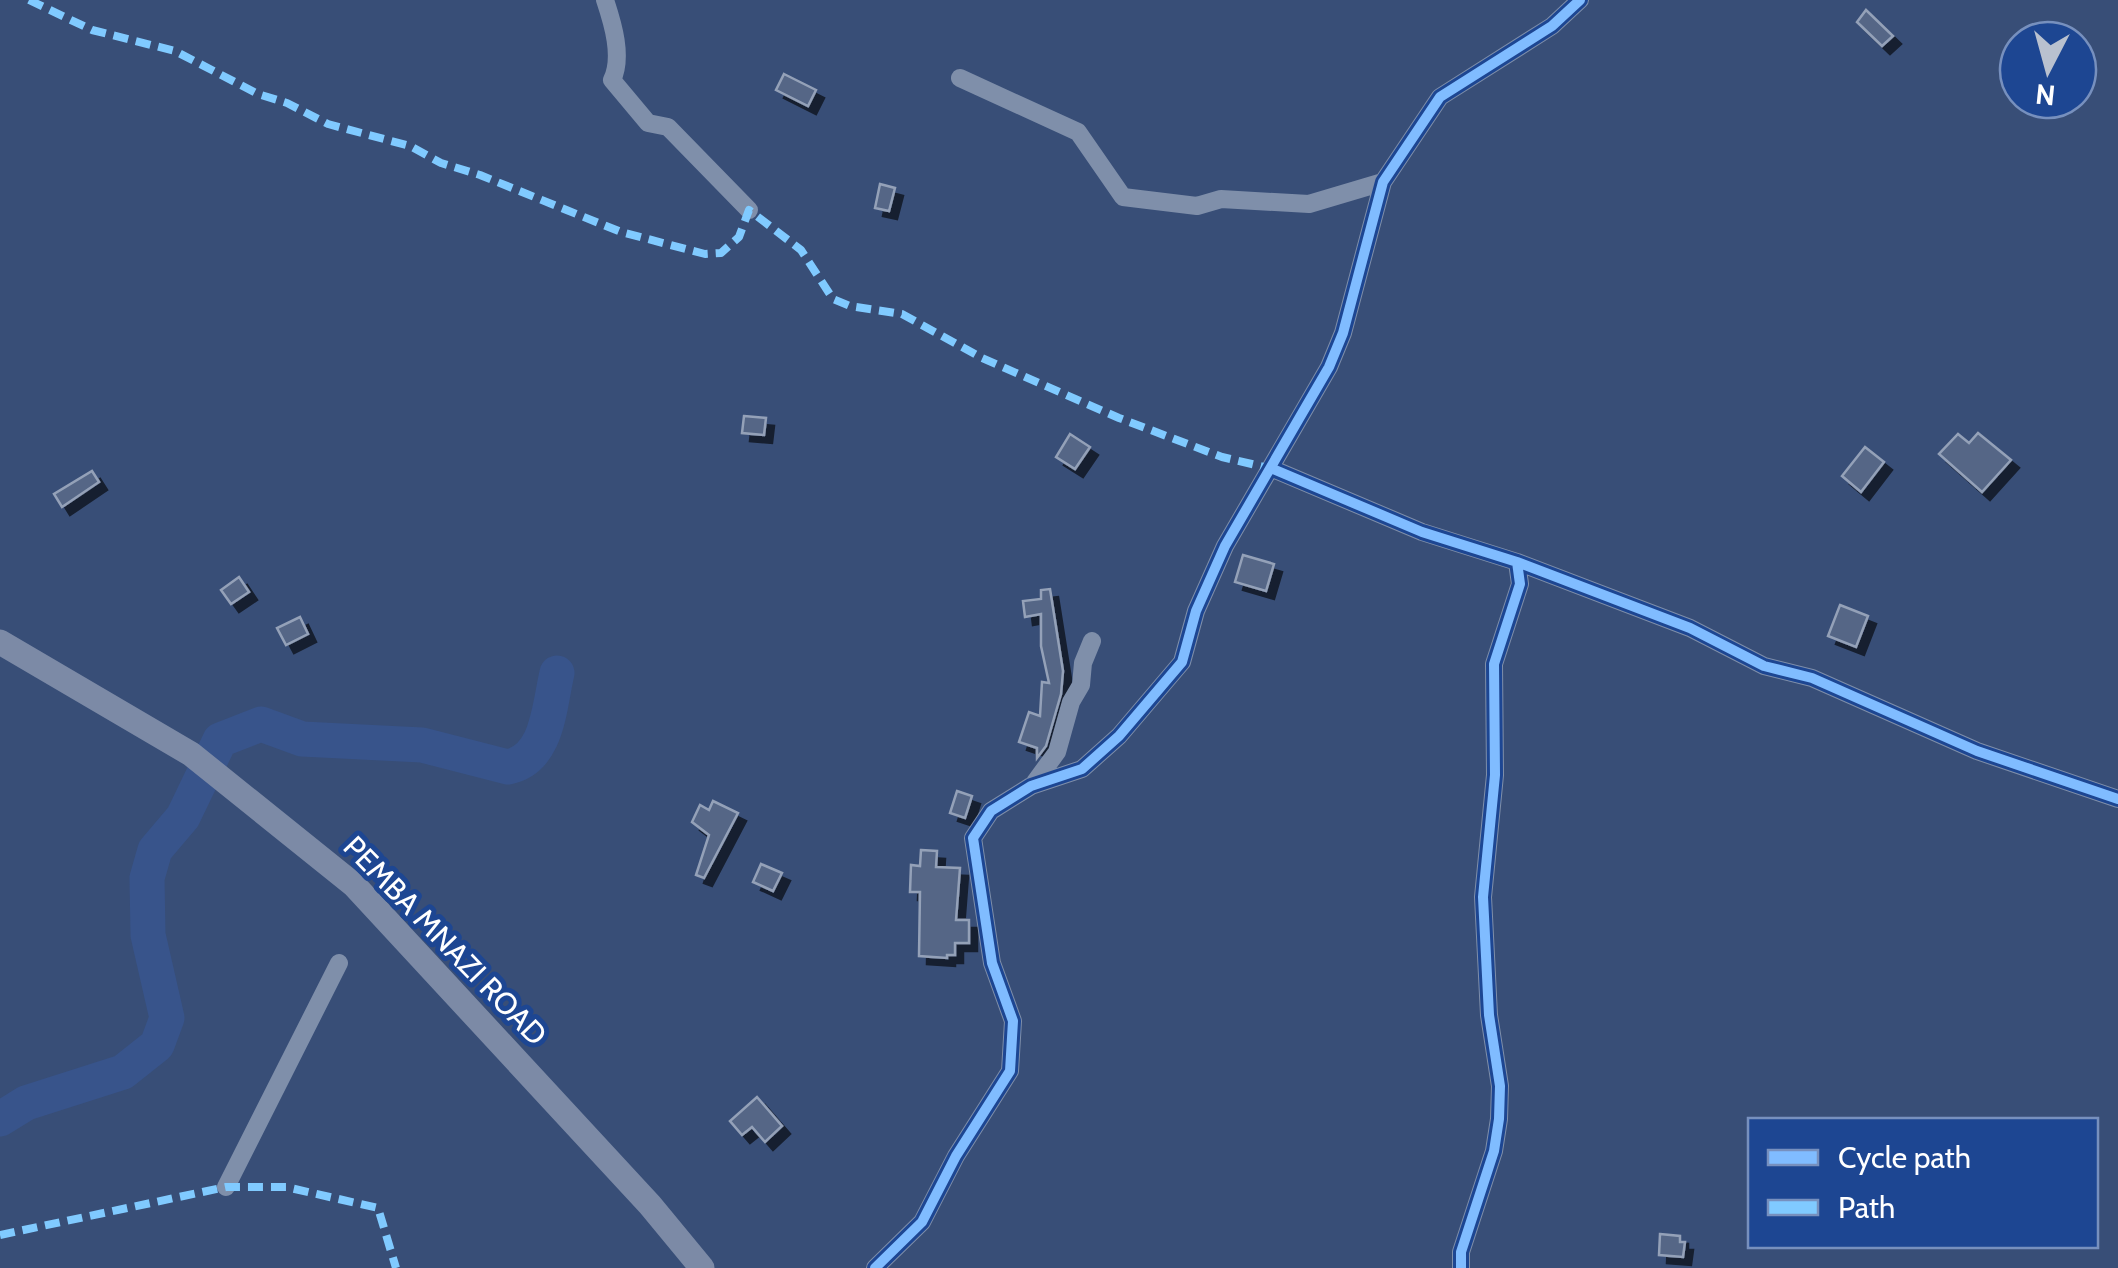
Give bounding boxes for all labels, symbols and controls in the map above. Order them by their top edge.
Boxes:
north arrow [1998,20,2098,120]
text: N [2034,77,2057,113]
street label: PEMBA MNAZI ROAD [336,828,555,1053]
legend [1748,1118,2098,1248]
text: Cycle path [1838,1139,1971,1176]
text: Path [1838,1189,1895,1226]

